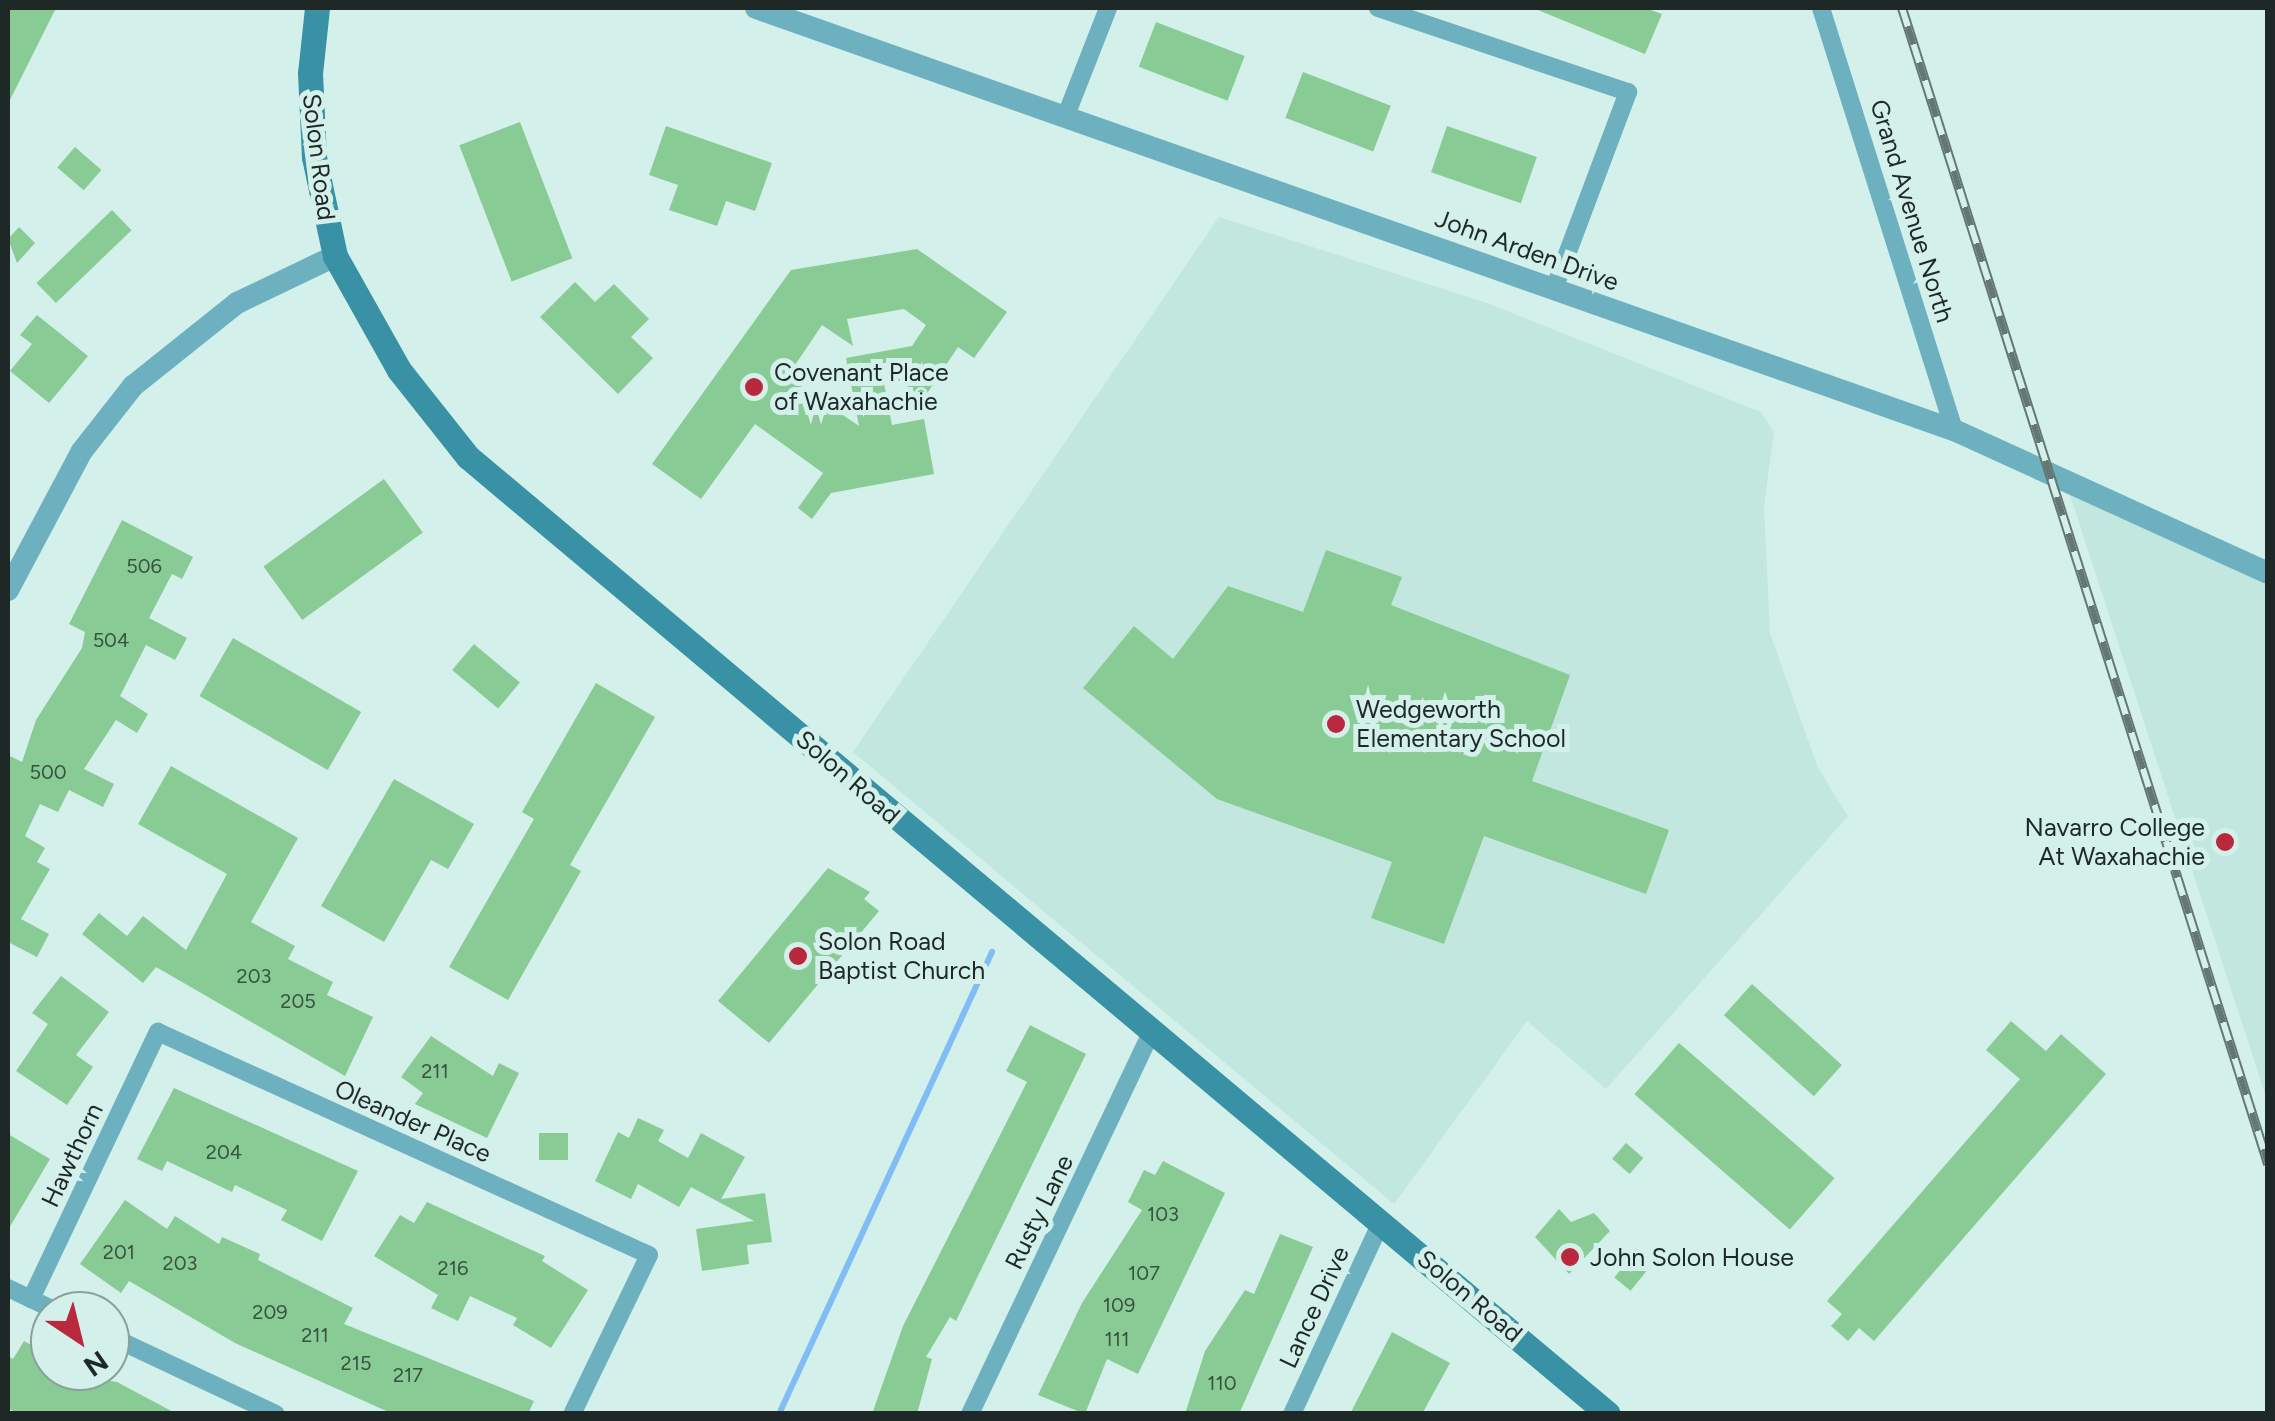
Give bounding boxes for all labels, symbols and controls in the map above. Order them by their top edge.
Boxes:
street label: Solon Road [296,92,342,222]
street label: Grand Avenue North [1864,96,1960,326]
street label: John Arden Drive [1431,203,1623,297]
place label: Covenant Place of Waxahachie [774,358,949,417]
marker: Covenant Place of Waxahachie [743,376,765,398]
house number: 506 [126,554,162,578]
house number: 504 [93,628,129,652]
place label: Wedgeworth Elementary School [1356,695,1566,754]
marker: Wedgeworth Elementary School [1325,713,1347,735]
street label: Solon Road [790,724,906,830]
house number: 500 [29,760,67,784]
place label: Navarro College At Waxahachie [2025,813,2205,872]
marker: Navarro College At Waxahachie [2214,831,2236,853]
place label: Solon Road Baptist Church [818,927,985,986]
marker: Solon Road Baptist Church [787,945,809,967]
house number: 203 [237,964,271,988]
house number: 205 [280,989,316,1013]
house number: 211 [421,1059,449,1083]
street label: Oleander Place [330,1073,496,1169]
street label: Hawthorn [35,1098,109,1212]
house number: 204 [206,1140,242,1164]
street label: Rusty Lane [998,1150,1080,1274]
house number: 103 [1147,1202,1179,1226]
house number: 201 [103,1240,135,1264]
street label: Lance Drive [1273,1241,1355,1373]
place label: John Solon House [1590,1242,1794,1272]
street label: Solon Road [1412,1244,1528,1348]
marker: John Solon House [1559,1246,1581,1268]
house number: 203 [163,1251,197,1275]
house number: 216 [438,1256,468,1280]
house number: 107 [1128,1261,1160,1285]
north arrow [30,1291,130,1391]
house number: 109 [1103,1293,1135,1317]
house number: 209 [252,1300,288,1324]
house number: 211 [301,1323,329,1347]
house number: 111 [1105,1327,1129,1351]
text: N [77,1344,115,1384]
house number: 215 [341,1351,371,1375]
house number: 217 [393,1363,423,1387]
house number: 110 [1207,1371,1237,1395]

